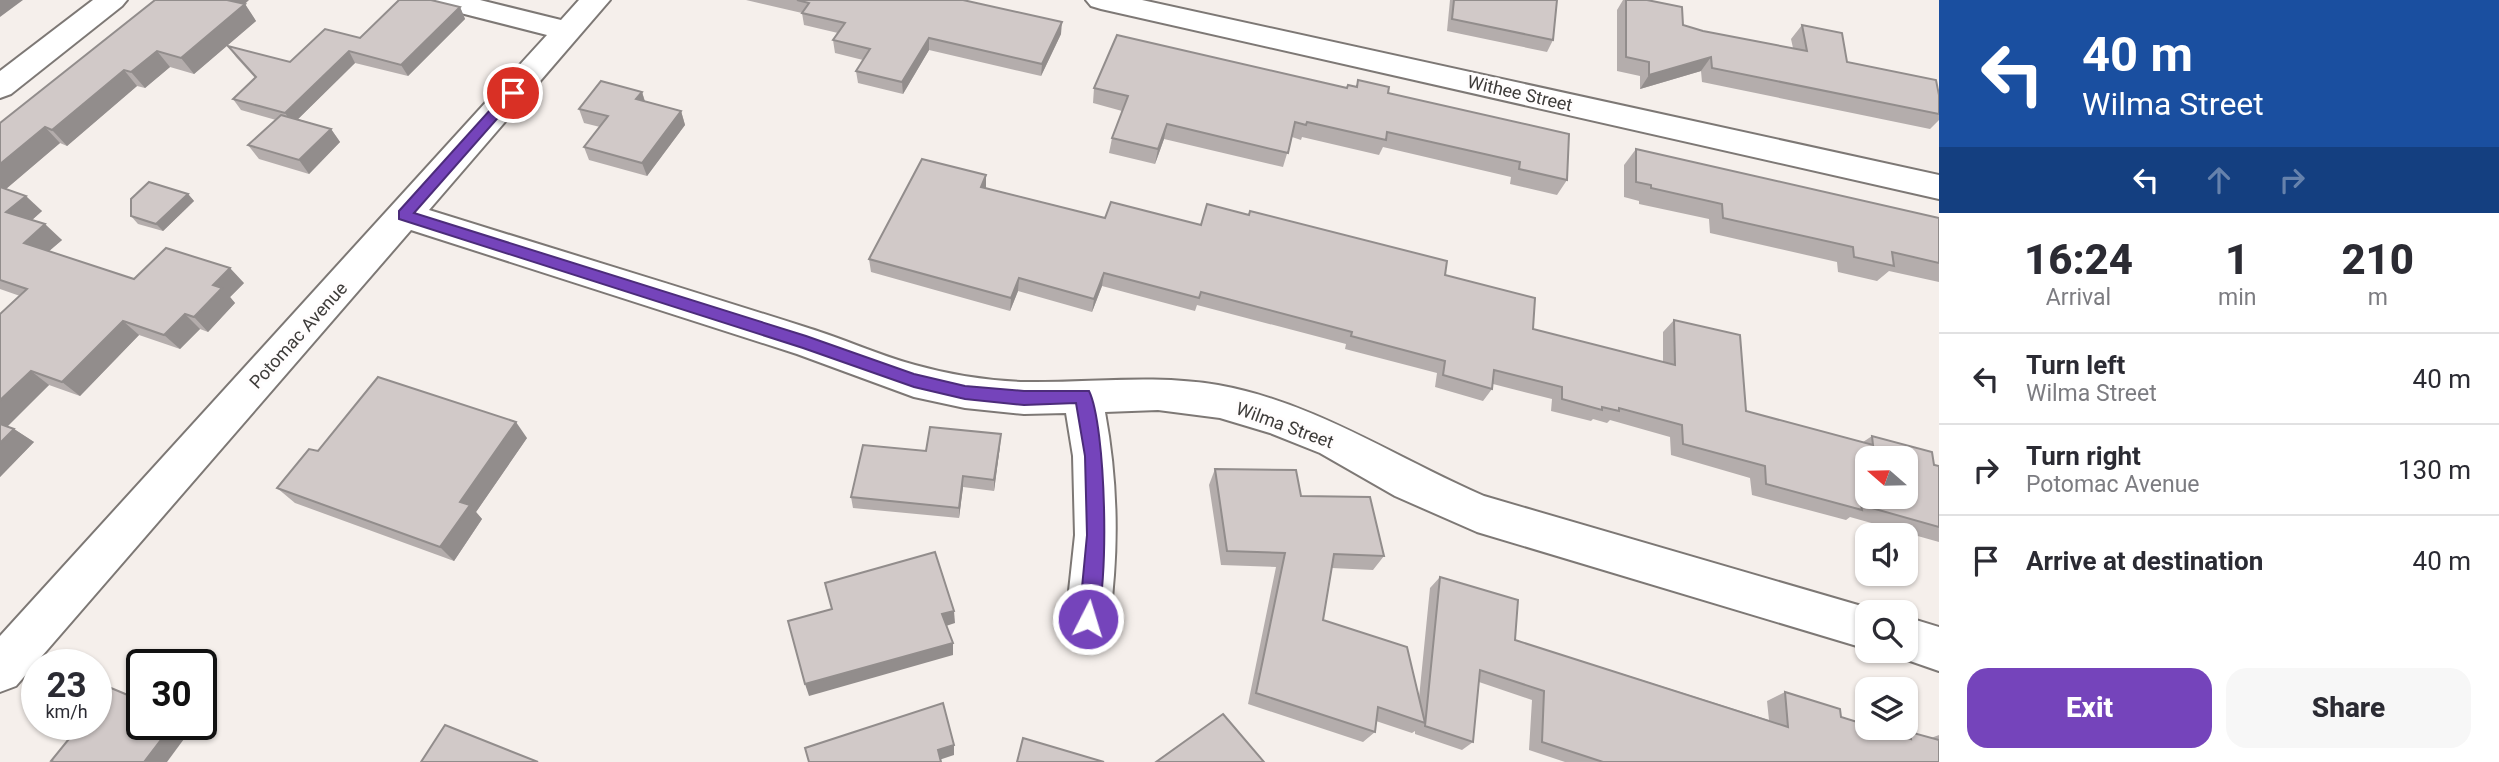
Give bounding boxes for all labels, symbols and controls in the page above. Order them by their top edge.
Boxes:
text: 40 m [2082,26,2193,83]
icon: left [1967,28,2058,119]
pin [483,63,543,123]
street label: Withee Street [1465,71,1575,115]
icon: arrive [494,74,532,112]
text: Wilma Street [2082,85,2264,123]
icon: left [2127,161,2165,199]
icon: ahead [2200,161,2238,199]
icon: right [2273,161,2311,199]
text: 16:24 [2024,235,2133,284]
text: 1 [2225,235,2249,284]
text: 210 [2341,235,2414,284]
street label: Potomac Avenue [245,278,351,392]
text: Arrival [2046,284,2111,311]
text: min [2218,284,2256,311]
text: m [2368,284,2388,311]
text: Turn left [2026,350,2125,380]
icon: left [1967,360,2005,398]
text: 40 m [2413,364,2471,394]
text: Wilma Street [2026,380,2157,407]
street label: Wilma Street [1233,398,1337,452]
text: Turn right [2026,441,2141,471]
north arrow [1855,446,1918,509]
map controls [1855,446,1918,740]
icon: right [1967,451,2005,489]
text: 130 m [2398,455,2471,485]
text: Potomac Avenue [2026,471,2200,498]
button: sound [1855,523,1918,586]
icon: arrive [1967,542,2005,580]
text: Arrive at destination [2026,546,2263,576]
text: 40 m [2413,546,2471,576]
position arrow [1051,582,1125,656]
button: search [1855,600,1918,663]
speed limit sign: 30 [126,649,217,740]
text: 23 [46,665,87,706]
button: Exit [1967,668,2212,748]
button: Share [2226,668,2471,748]
button: layers [1855,677,1918,740]
text: km/h [45,701,88,722]

